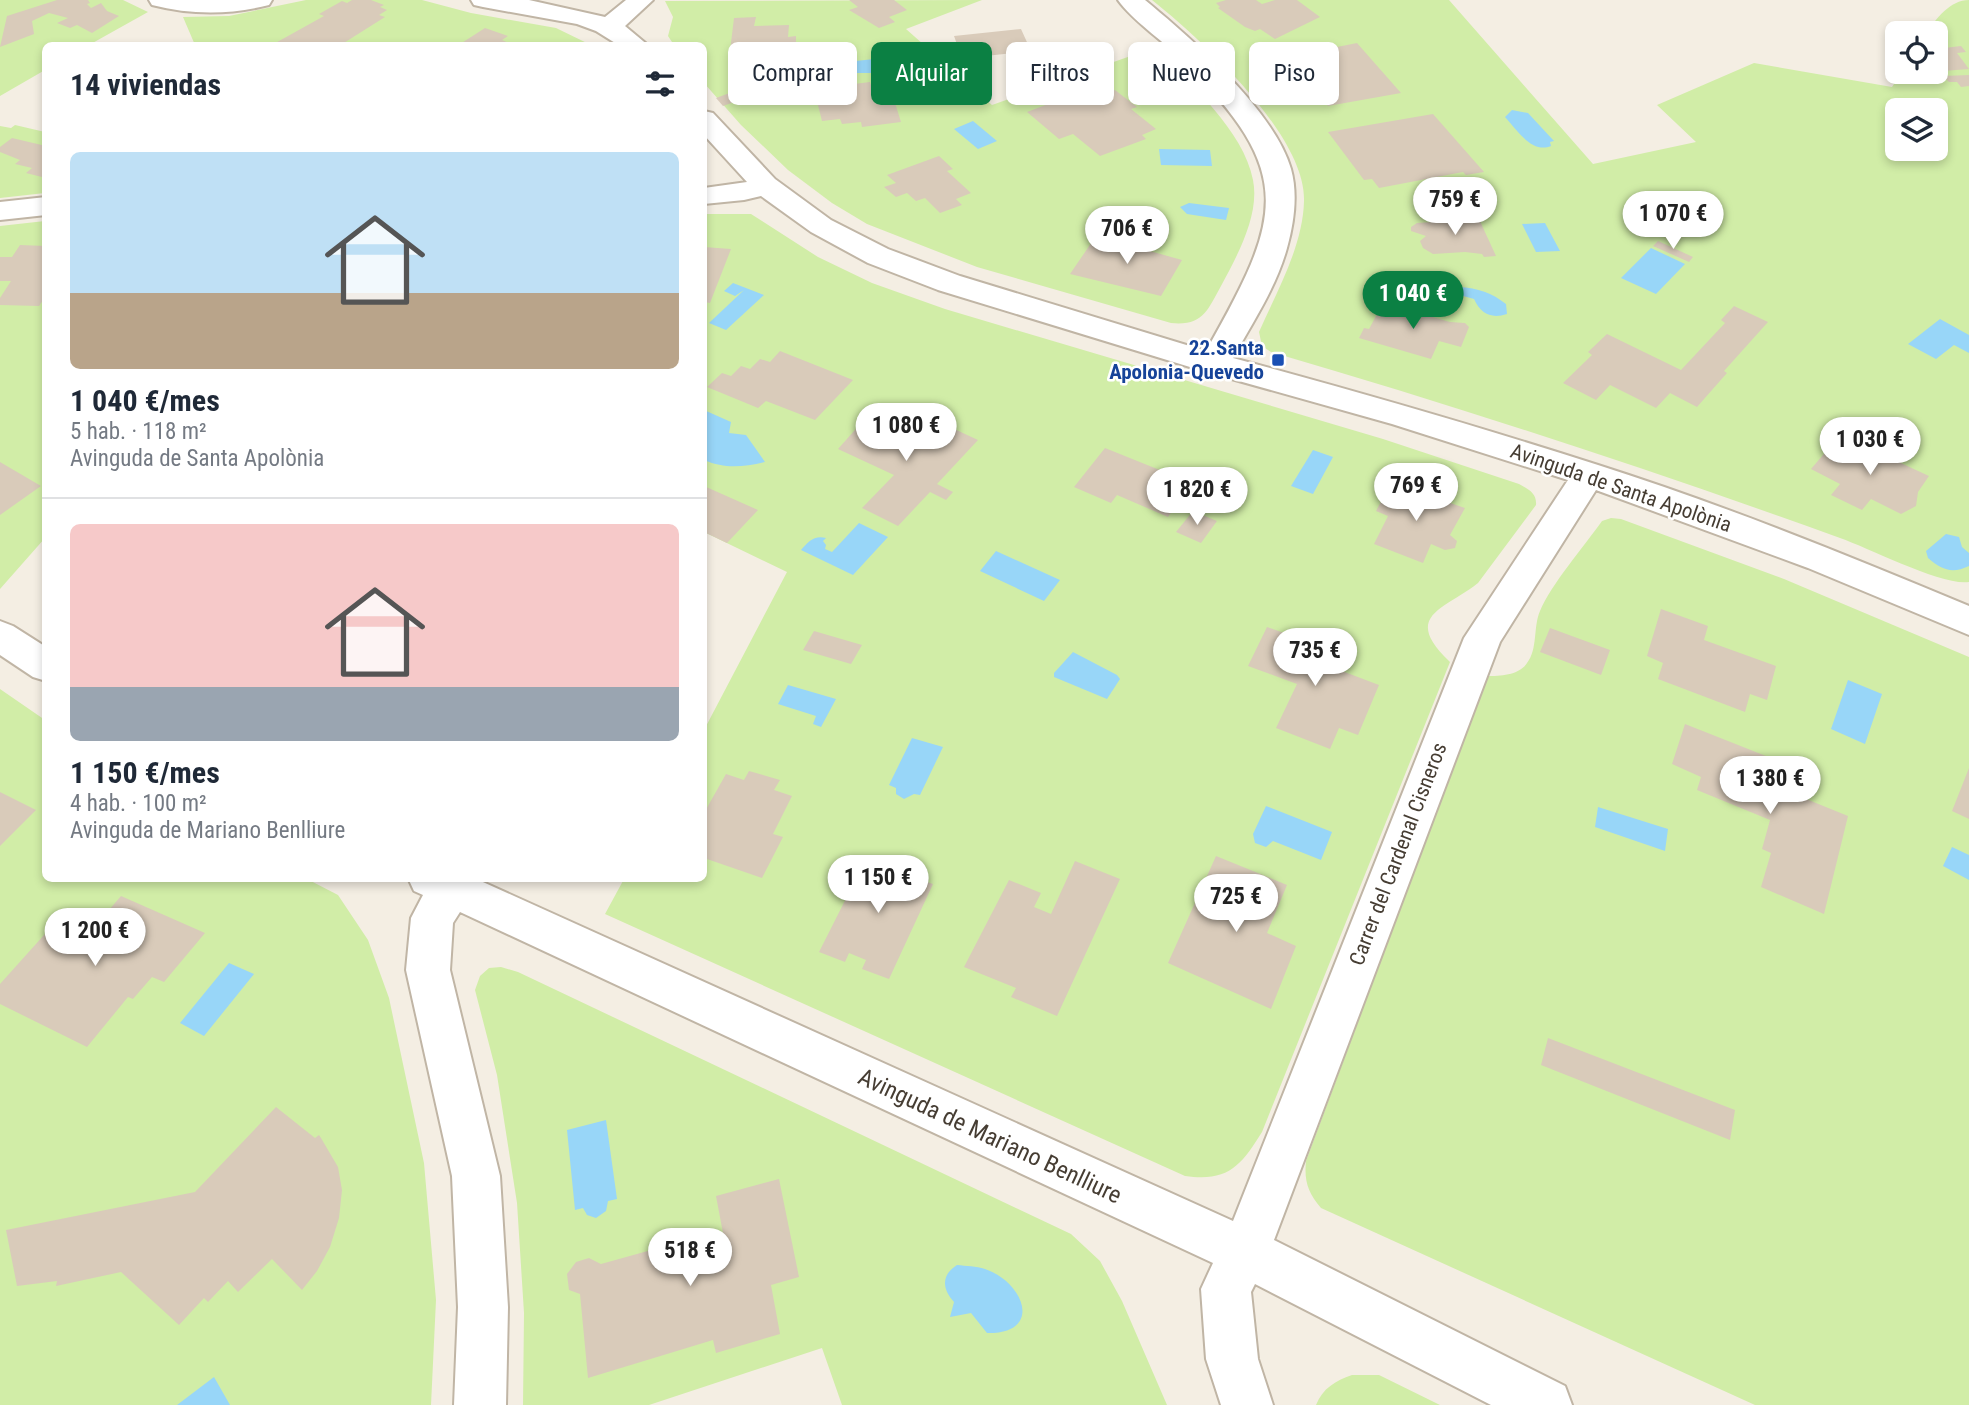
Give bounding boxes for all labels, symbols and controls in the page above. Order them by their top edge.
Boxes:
map controls [1885,21,1948,161]
button: locate [1885,21,1948,84]
chip: Comprar [728,42,857,105]
chip: Alquilar [871,42,992,105]
chip: Filtros [1006,42,1114,105]
chip: Nuevo [1128,42,1235,105]
chip: Piso [1249,42,1339,105]
icon: filters [641,65,679,103]
text: 14 viviendas [70,67,221,102]
button: layers [1885,98,1948,161]
pin: 759 € [1406,177,1504,237]
text: 759 € [1429,186,1481,213]
pin: 1 070 € [1608,191,1738,251]
icon: home [312,197,438,323]
text: 1 070 € [1639,200,1707,227]
pin: 706 € [1078,206,1176,266]
text: 706 € [1101,215,1153,242]
pin: 1 040 € [1348,272,1478,331]
text: 1 040 € [1379,280,1447,307]
place label: 22.Santa Apolonia-Quevedo [1109,336,1264,384]
marker: 22.Santa Apolonia-Quevedo [1270,352,1286,368]
text: 1 040 €/mes [70,383,220,418]
pin: 1 080 € [841,404,971,463]
text: 1 080 € [872,412,940,439]
text: 5 hab. · 118 m² [70,418,207,445]
pin: 1 030 € [1805,418,1935,477]
text: 1 030 € [1836,426,1904,453]
street label: Avinguda de Santa Apolònia [1507,439,1735,537]
text: Avinguda de Santa Apolònia [70,445,324,472]
pin: 769 € [1367,463,1465,523]
pin: 1 820 € [1132,468,1262,527]
text: 769 € [1390,472,1442,499]
text: 1 820 € [1163,476,1231,503]
icon: home [312,569,438,695]
pin: 735 € [1266,628,1364,688]
text: 735 € [1289,637,1341,664]
street label: Carrer del Cardenal Cisneros [1344,739,1452,969]
text: 1 150 €/mes [70,755,220,790]
pin: 1 380 € [1705,756,1835,816]
text: 1 380 € [1736,765,1804,792]
text: 4 hab. · 100 m² [70,790,207,817]
text: Avinguda de Mariano Benlliure [70,817,345,844]
pin: 1 150 € [813,856,943,915]
text: 1 150 € [844,864,912,891]
pin: 725 € [1187,874,1285,934]
text: 725 € [1210,883,1262,910]
pin: 1 200 € [30,908,160,968]
text: 1 200 € [61,917,129,944]
street label: Avinguda de Mariano Benlliure [854,1063,1126,1209]
pin: 518 € [641,1228,739,1288]
text: 518 € [664,1237,716,1264]

